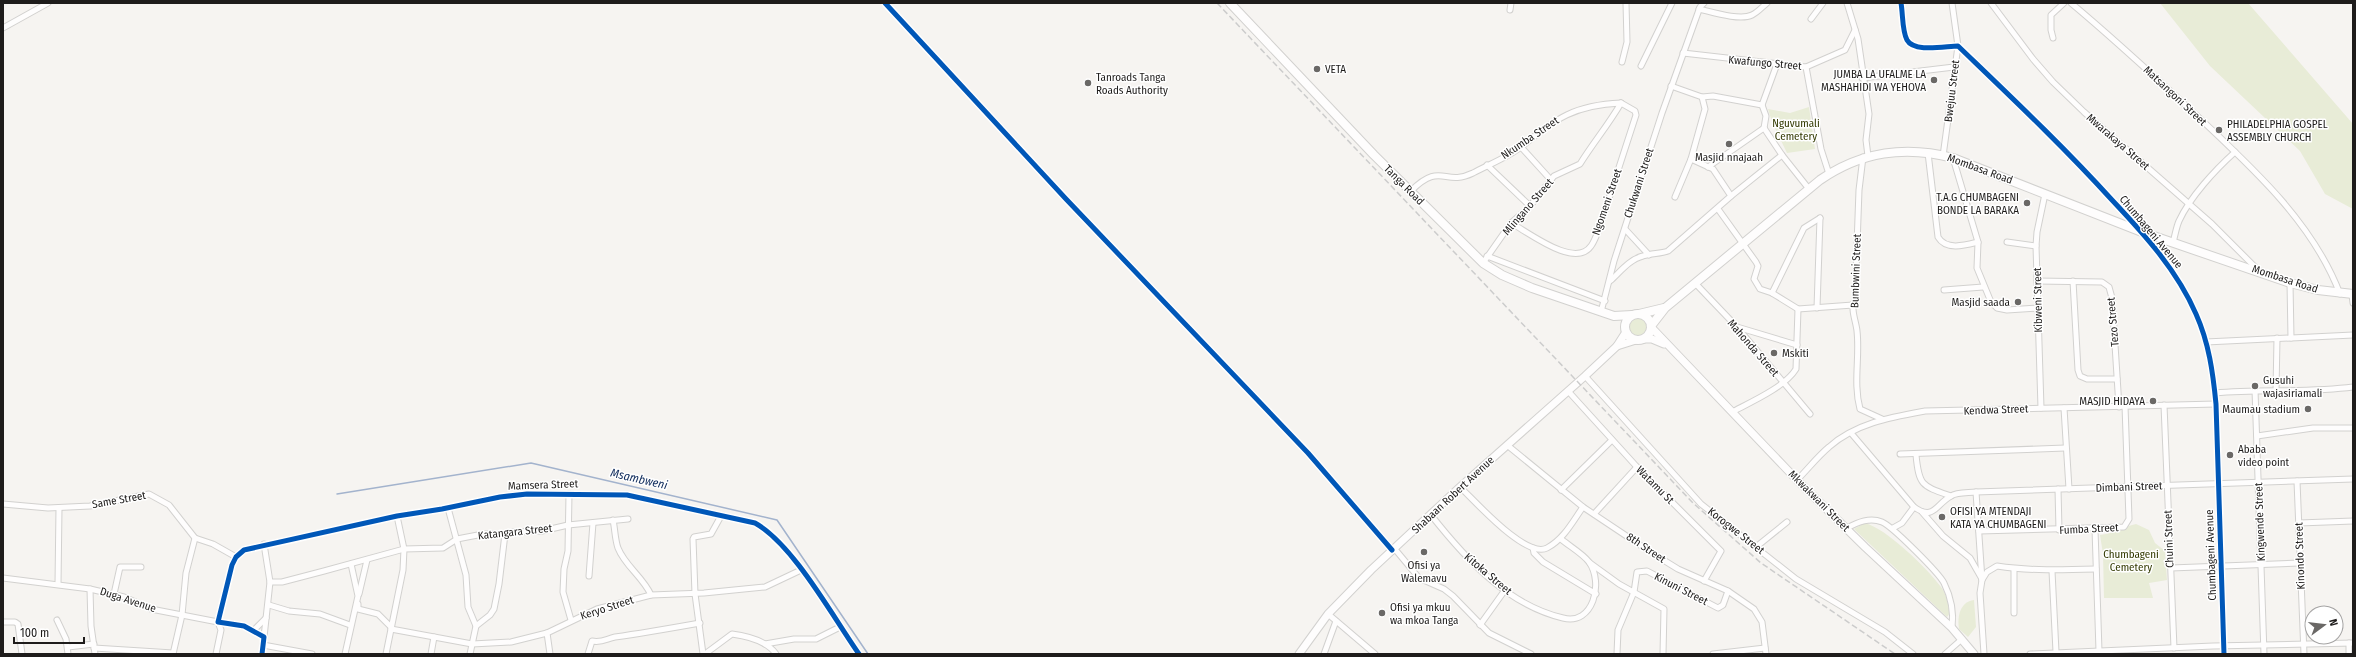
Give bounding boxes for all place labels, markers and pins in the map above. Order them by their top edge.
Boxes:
place label: VETA [1325,63,1346,76]
marker: VETA [1312,64,1322,74]
place label: JUMBA LA UFALME LA MASHAHIDI WA YEHOVA [1821,68,1926,94]
place label: Tanroads Tanga Roads Authority [1096,71,1168,97]
marker: JUMBA LA UFALME LA MASHAHIDI WA YEHOVA [1929,75,1939,85]
marker: Tanroads Tanga Roads Authority [1083,78,1093,88]
place label: PHILADELPHIA GOSPEL ASSEMBLY CHURCH [2227,118,2328,144]
marker: PHILADELPHIA GOSPEL ASSEMBLY CHURCH [2214,125,2224,135]
marker: Masjid nnajaah [1724,139,1734,149]
place label: Masjid nnajaah [1695,151,1763,164]
place label: T.A.G CHUMBAGENI BONDE LA BARAKA [1936,191,2019,217]
marker: T.A.G CHUMBAGENI BONDE LA BARAKA [2022,198,2032,208]
place label: Masjid saada [1952,296,2010,309]
marker: Masjid saada [2013,297,2023,307]
place label: Mskiti [1782,347,1809,360]
marker: Mskiti [1769,348,1779,358]
place label: Gusuhi wajasiriamali [2263,374,2323,400]
marker: Gusuhi wajasiriamali [2250,381,2260,391]
place label: MASJID HIDAYA [2079,395,2145,408]
marker: MASJID HIDAYA [2148,396,2158,406]
place label: Maumau stadium [2222,403,2300,416]
marker: Maumau stadium [2303,404,2313,414]
place label: Ababa video point [2238,443,2290,469]
marker: Ababa video point [2225,450,2235,460]
place label: OFISI YA MTENDAJI KATA YA CHUMBAGENI [1950,505,2046,531]
marker: OFISI YA MTENDAJI KATA YA CHUMBAGENI [1937,512,1947,522]
marker: Ofisi ya Walemavu [1419,547,1429,557]
place label: Ofisi ya Walemavu [1401,559,1447,585]
place label: Ofisi ya mkuu wa mkoa Tanga [1390,601,1458,627]
marker: Ofisi ya mkuu wa mkoa Tanga [1377,608,1387,618]

